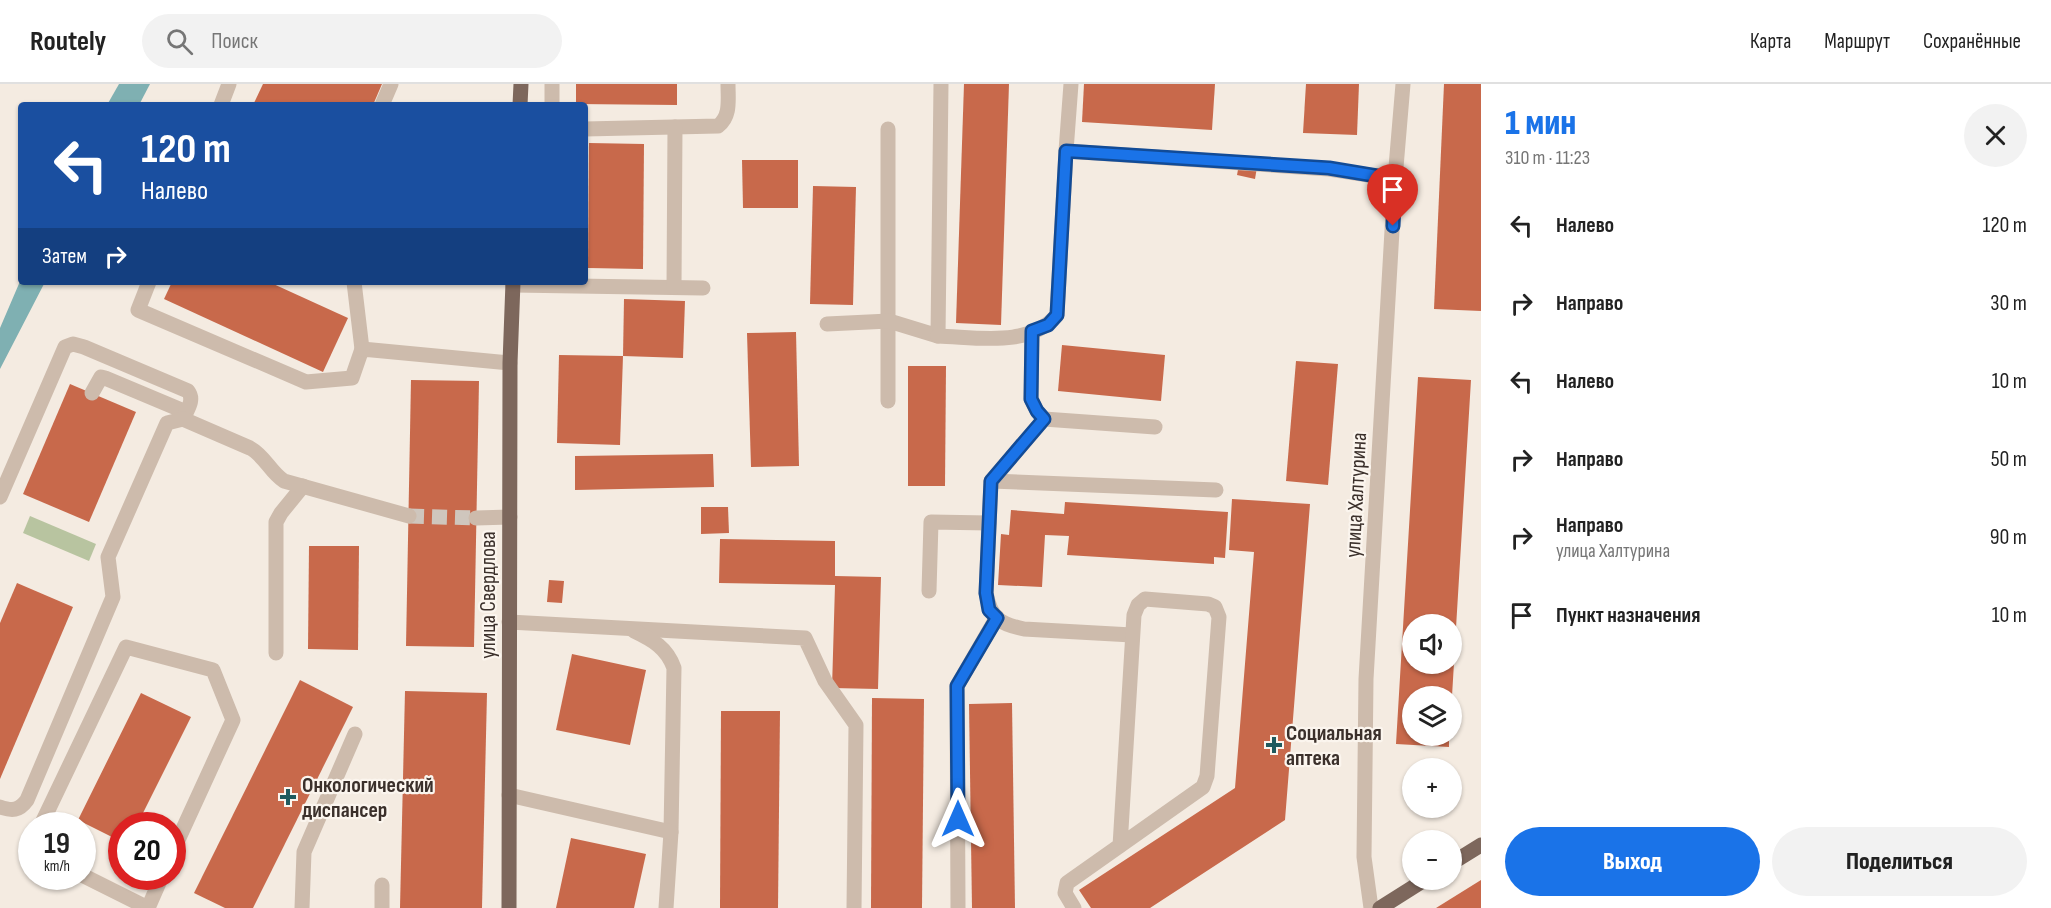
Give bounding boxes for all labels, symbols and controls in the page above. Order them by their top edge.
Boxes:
search box [142,14,562,68]
text: Routely [30,25,106,58]
icon: search [163,25,196,58]
text: Поиск [211,28,258,55]
text: Карта [1750,29,1791,54]
text: Маршрут [1824,29,1890,54]
text: Сохранённые [1923,29,2021,54]
text: 1 мин [1505,102,1576,145]
button: close [1964,104,2027,167]
text: 120 m [141,124,231,175]
icon: left [42,126,120,204]
text: 310 m · 11:23 [1505,146,1590,170]
pin [1367,164,1418,226]
icon: arrive [1376,173,1409,206]
text: Налево [141,175,208,207]
icon: left [1505,209,1538,242]
text: Налево [1556,212,1614,239]
text: 120 m [1983,212,2027,239]
icon: right [99,240,132,273]
text: Затем [42,243,87,270]
icon: right [1505,287,1538,320]
text: Направо [1556,290,1623,317]
text: 30 m [1990,290,2027,317]
icon: left [1505,365,1538,398]
text: Налево [1556,368,1614,395]
text: 10 m [1992,368,2027,395]
street label: улица Халтурина [1340,432,1373,558]
icon: right [1505,443,1538,476]
text: Направо [1556,446,1623,473]
text: 50 m [1991,446,2027,473]
text: Направо [1556,512,1623,539]
icon: right [1505,521,1538,554]
text: 90 m [1990,524,2027,551]
street label: улица Свердлова [475,531,502,659]
text: улица Халтурина [1556,539,1670,563]
icon: arrive [1505,599,1538,632]
text: Пункт назначения [1556,602,1700,629]
text: 10 m [1992,602,2027,629]
map controls [1402,614,1462,890]
button: sound [1402,614,1462,674]
button: layers [1402,686,1462,746]
place label: Социальная аптека [1286,720,1382,772]
marker: Социальная аптека [1267,738,1281,752]
button: + [1402,758,1462,818]
place label: Онкологический диспансер [302,772,434,824]
position arrow [926,787,990,851]
marker: Онкологический диспансер [279,788,297,806]
speed limit sign: 20 [108,812,186,890]
text: 19 [44,826,70,862]
button: Выход [1505,827,1760,896]
button: Поделиться [1772,827,2027,896]
button: − [1402,830,1462,890]
text: km/h [44,857,70,876]

